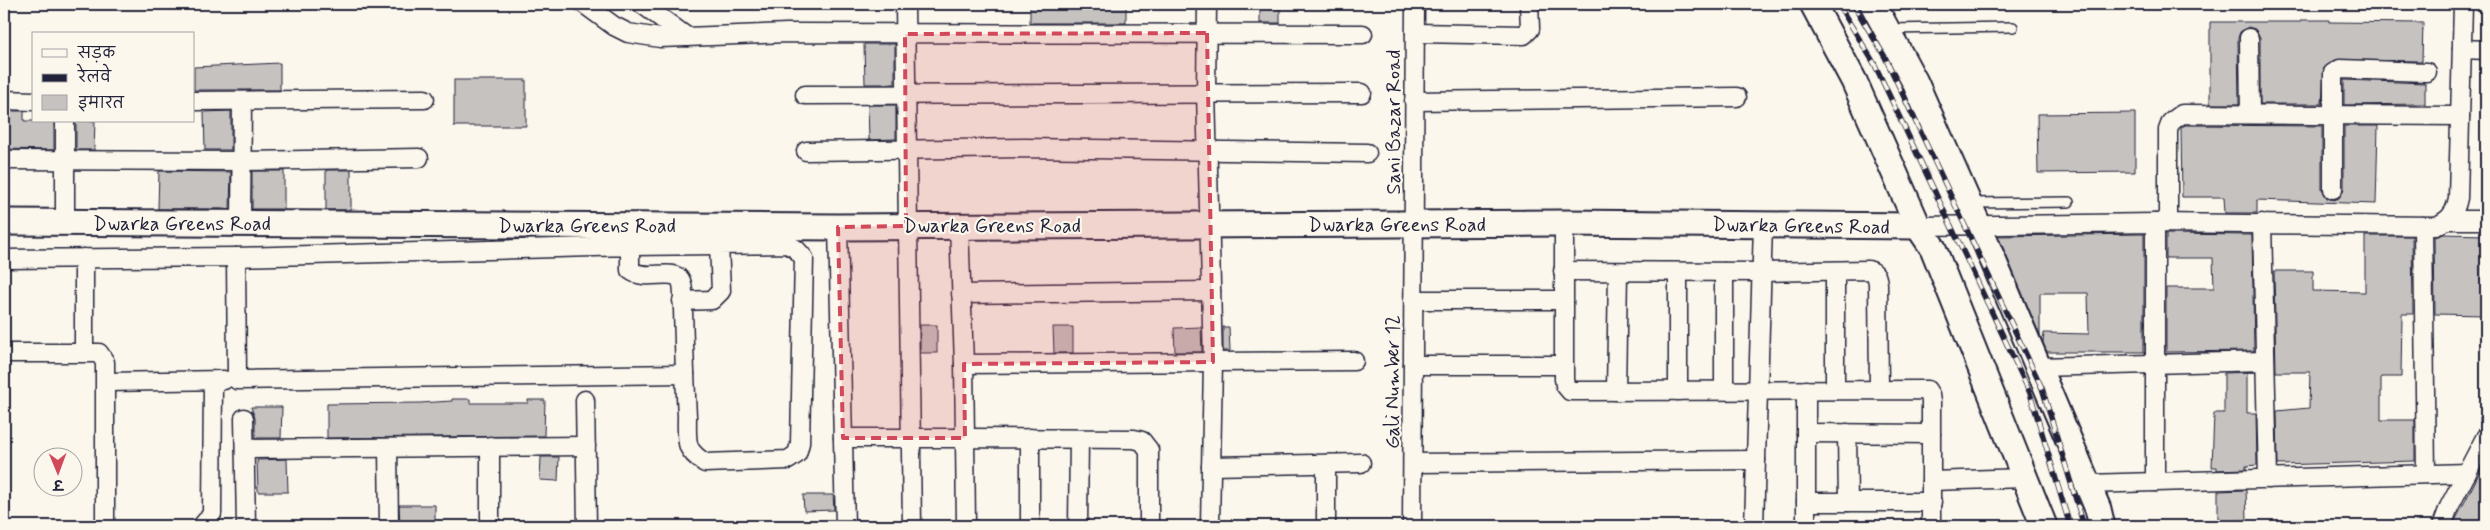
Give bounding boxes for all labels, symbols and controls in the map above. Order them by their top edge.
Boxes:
legend [32,32,195,122]
text: सड़क [77,44,116,64]
street label: Sani Bazar Road [1381,50,1408,194]
text: रेलवे [76,63,112,88]
text: इमारत [78,94,125,114]
street label: Dwarka Greens Road [93,211,271,238]
street label: Dwarka Greens Road [1712,211,1890,242]
street label: Dwarka Greens Road [1308,212,1486,239]
street label: Dwarka Greens Road [498,213,676,240]
street label: Dwarka Greens Road [903,213,1081,240]
street label: Gali Number 12 [1380,315,1407,449]
north arrow [32,448,82,498]
text: उ [52,475,65,493]

